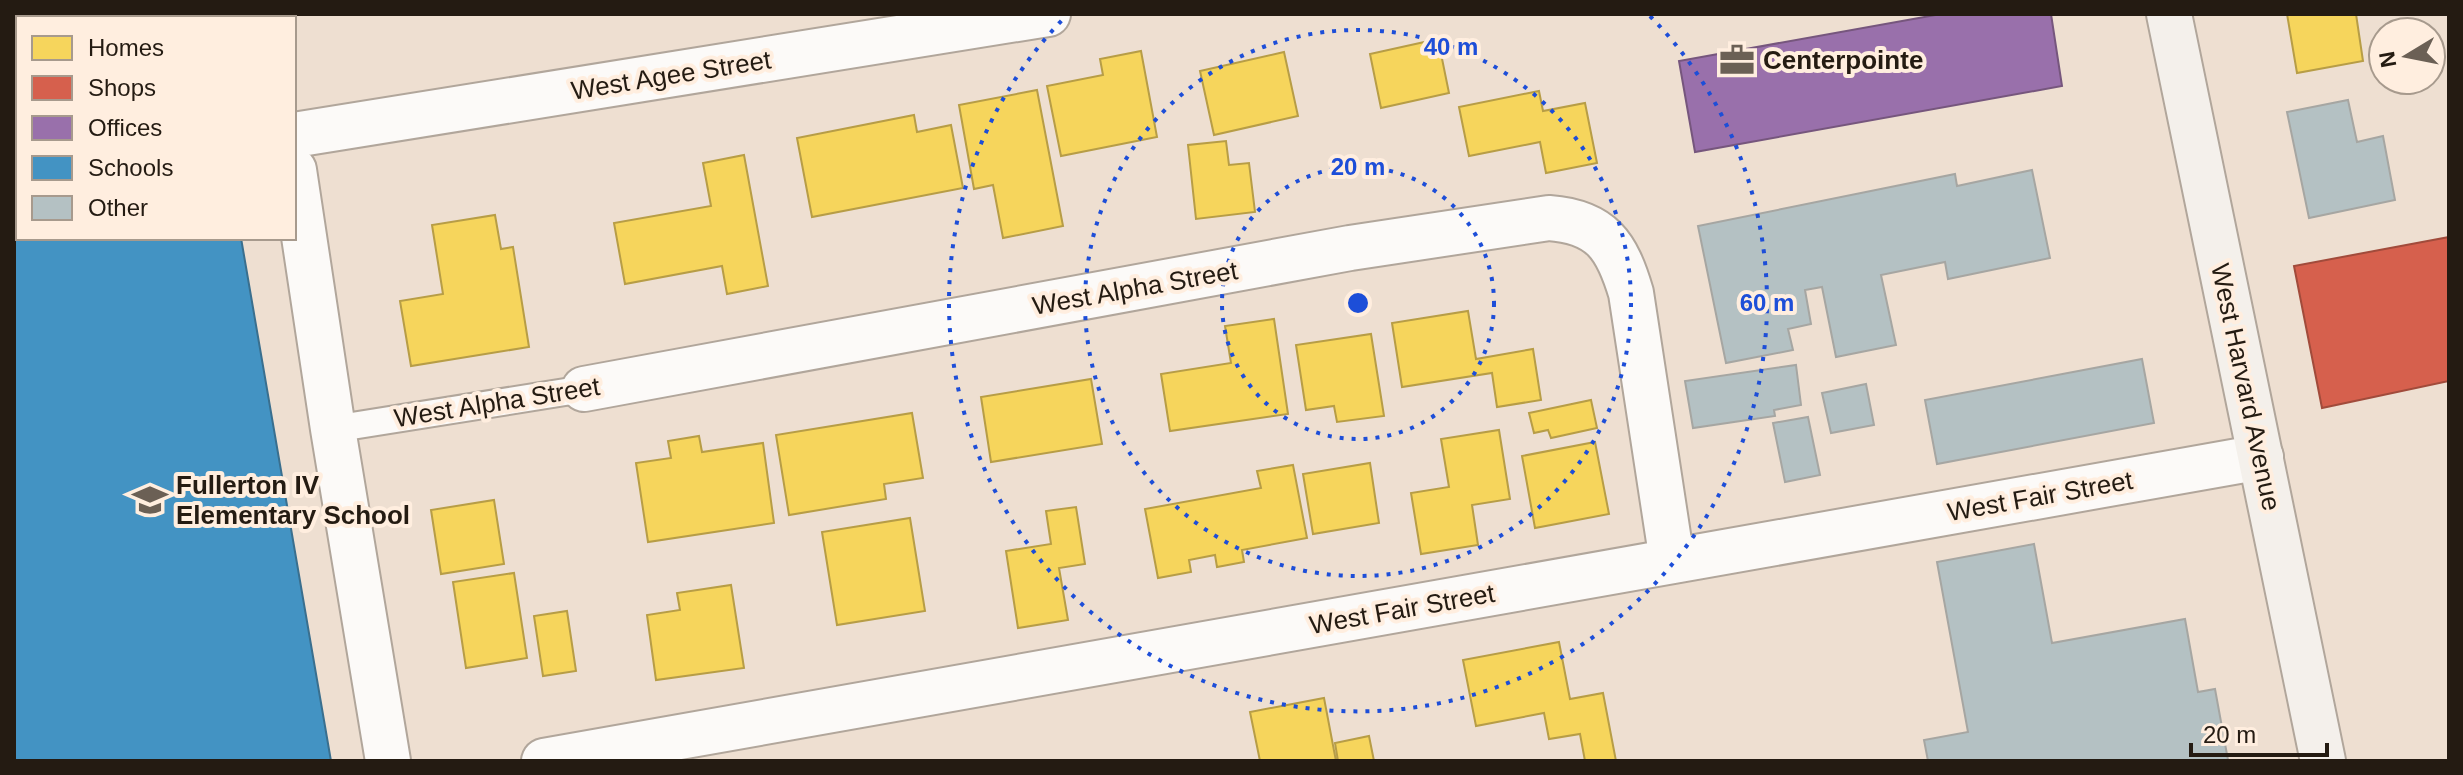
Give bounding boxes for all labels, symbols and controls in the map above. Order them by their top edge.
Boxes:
legend [16,16,296,240]
north arrow [2367,16,2447,96]
text: 40 m [1424,33,1478,60]
text: Homes [88,34,164,61]
office icon: Centerpointe [1718,41,1756,79]
street label: West Agee Street [569,44,774,106]
place label: Centerpointe [1763,45,1923,75]
text: N [2374,49,2401,69]
text: Shops [88,74,156,101]
text: Offices [88,114,162,141]
text: 20 m [1331,153,1385,180]
text: Schools [88,154,173,181]
text: Other [88,194,148,221]
street label: West Alpha Street [1030,255,1241,321]
street label: West Harvard Avenue [2205,261,2287,513]
centre of rings [1344,289,1372,317]
text: 60 m [1740,289,1794,316]
street label: West Alpha Street [392,371,603,433]
street label: West Fair Street [1945,465,2136,527]
place label: Fullerton IV Elementary School [176,470,410,530]
school or university icon: Fullerton IV Elementary School [131,481,169,519]
street label: West Fair Street [1307,578,1498,640]
scale bar [2191,707,2327,757]
text: 20 m [2203,721,2256,748]

